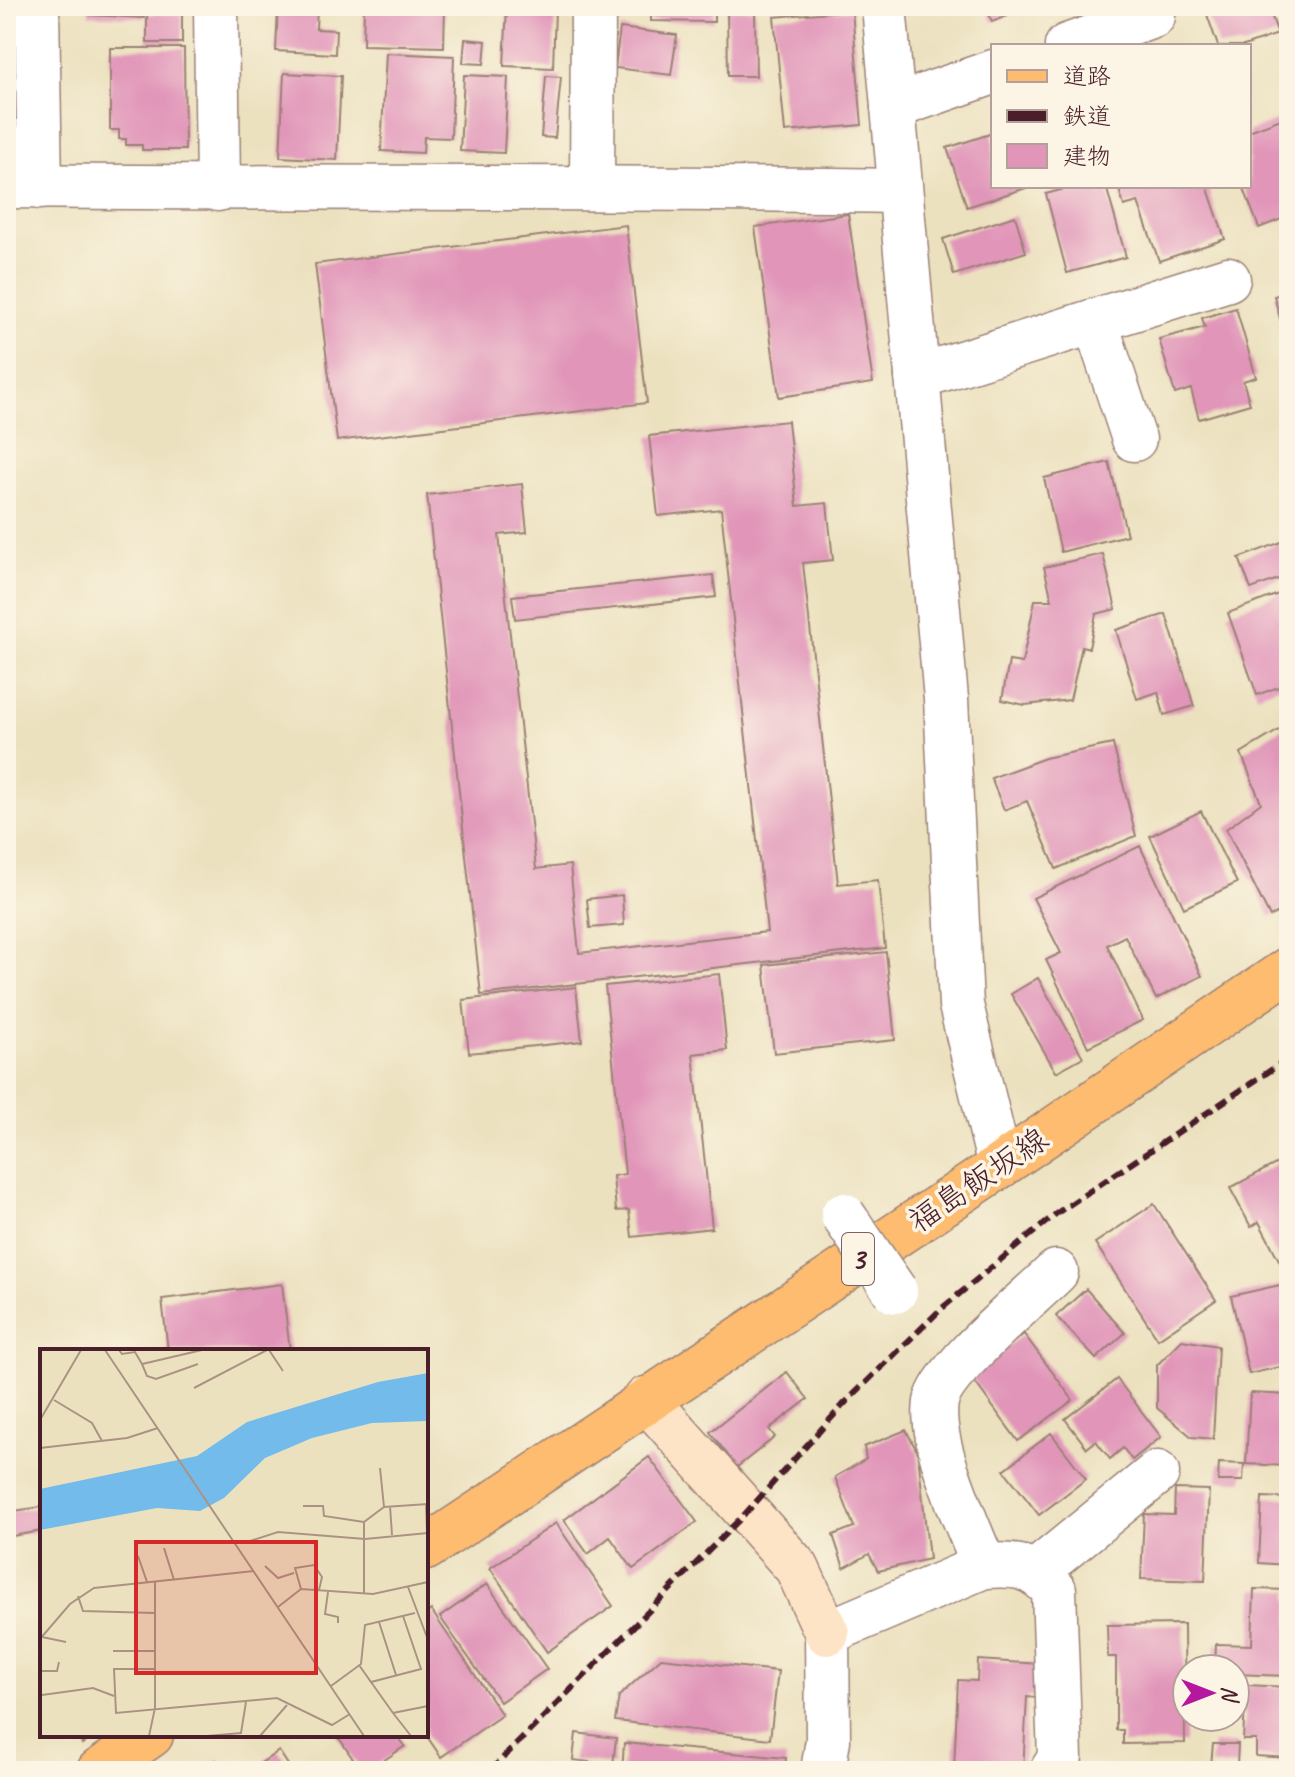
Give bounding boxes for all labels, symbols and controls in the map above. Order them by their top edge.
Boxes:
legend [991,44,1251,188]
text: 道路 [1063,61,1111,91]
text: 鉄道 [1063,101,1111,131]
text: 建物 [1063,141,1111,171]
street label: 福島飯坂線 [900,1118,1056,1242]
road number: 3 [842,1233,874,1285]
inset map [40,1349,428,1737]
north arrow [1171,1653,1251,1733]
text: N [1216,1686,1244,1703]

